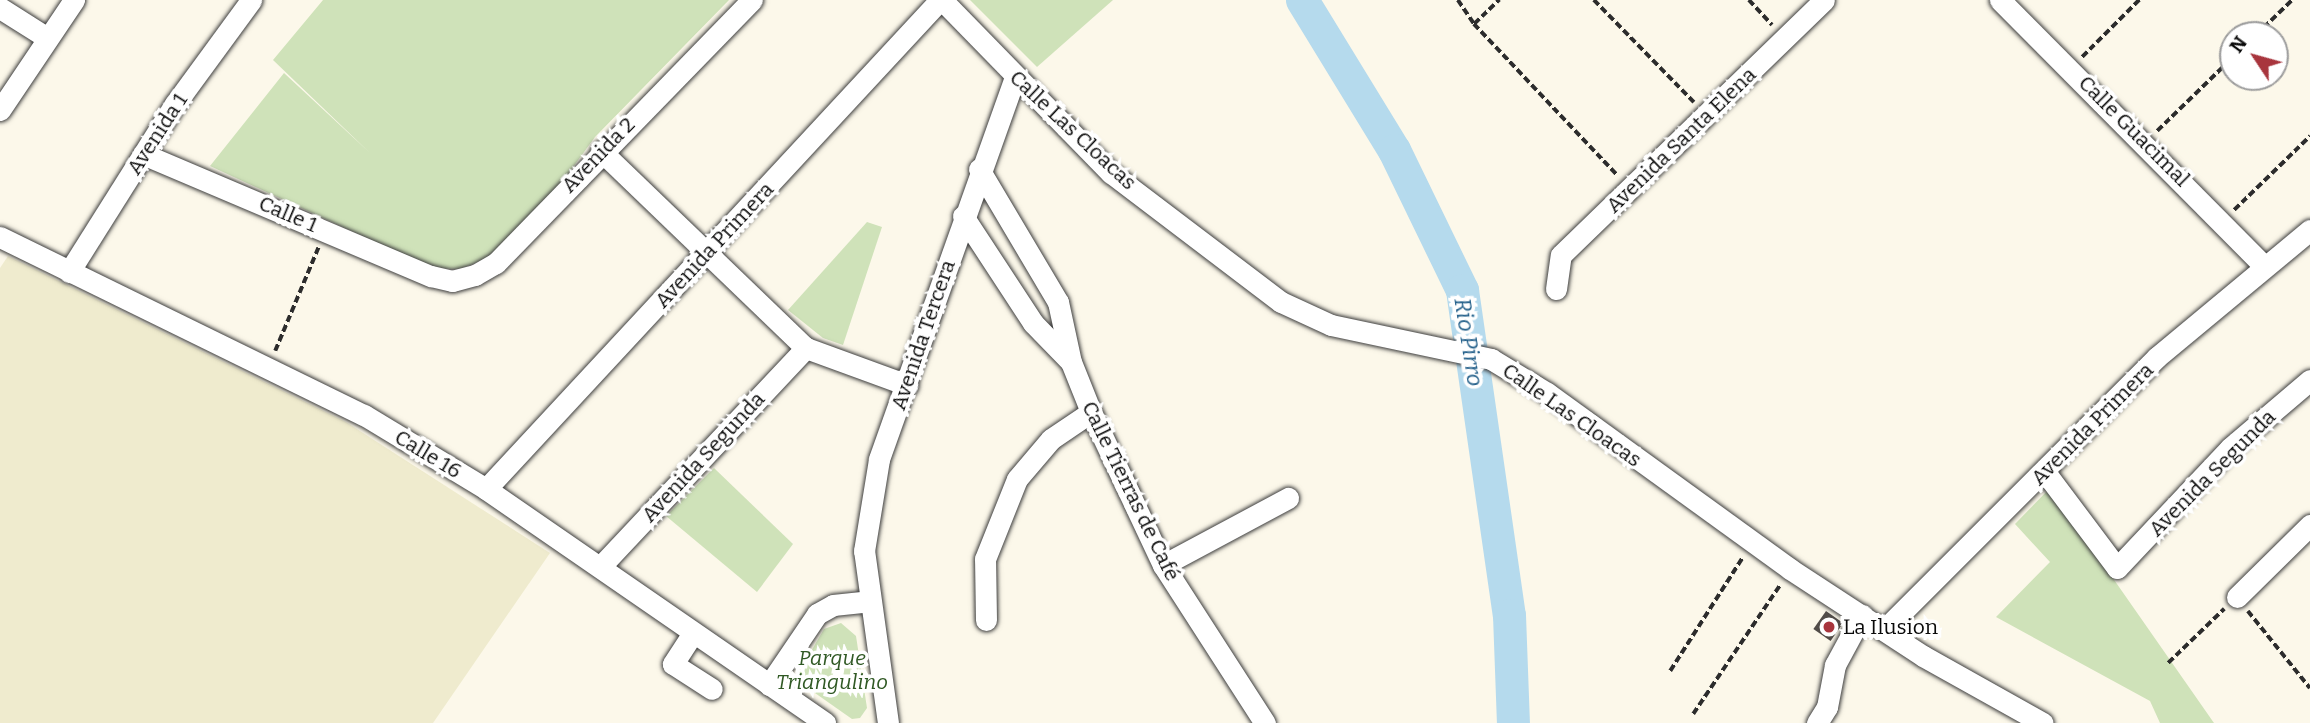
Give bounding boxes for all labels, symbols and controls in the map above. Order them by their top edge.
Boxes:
north arrow [2219,21,2289,91]
text: N [2225,32,2252,57]
street label: Avenida Santa Elena [1601,62,1761,218]
street label: Calle Las Cloacas [1004,65,1142,195]
street label: Calle Guacimal [2073,70,2195,192]
street label: Avenida 1 [121,89,193,179]
street label: Avenida 2 [556,112,640,198]
street label: Avenida Primera [649,177,779,313]
street label: Calle 1 [255,191,321,237]
street label: Avenida Tercera [886,257,960,413]
water label: Rio Pirro [1448,296,1490,388]
street label: Calle Las Cloacas [1498,358,1646,472]
street label: Avenida Primera [2026,358,2158,490]
street label: Avenida Segunda [636,387,770,527]
street label: Calle Tierras de Café [1077,397,1185,585]
street label: Avenida Segunda [2143,404,2281,542]
street label: Calle 16 [390,424,466,484]
place label: La Ilusion [1843,614,1938,640]
marker: La Ilusion [1821,619,1837,635]
park label: Parque Triangulino [776,645,888,695]

